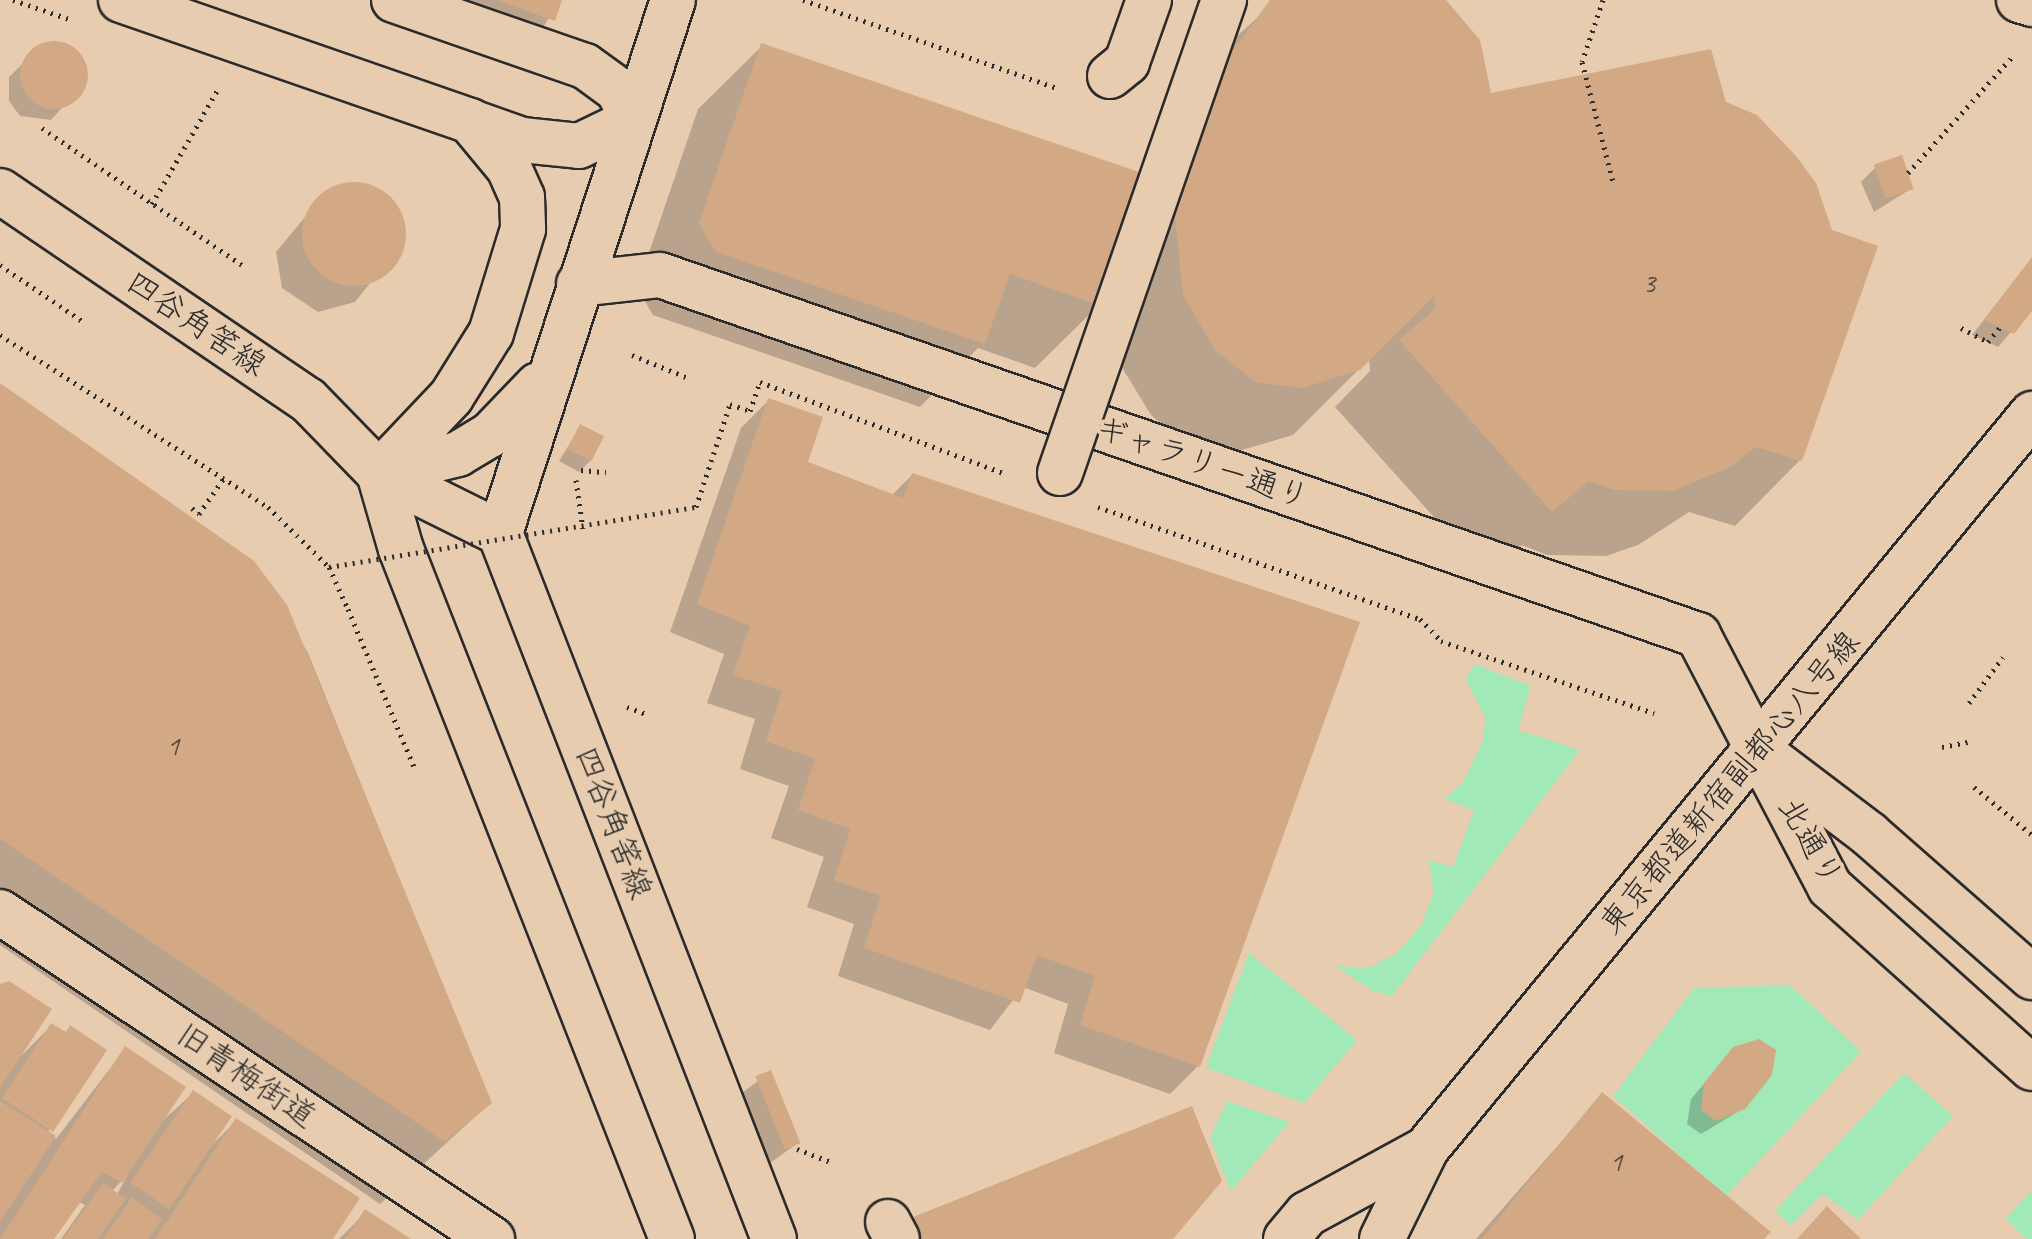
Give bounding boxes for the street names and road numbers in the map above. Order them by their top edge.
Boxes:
street label: 四谷角筈線 [119,263,273,385]
street label: ギャラリー通り [1090,408,1314,518]
street label: 東京都道新宿副都心八号線 [1592,624,1868,942]
street label: 四谷角筈線 [566,741,660,905]
street label: 北通り [1769,791,1851,893]
street label: 旧青梅街道 [169,1015,323,1137]

